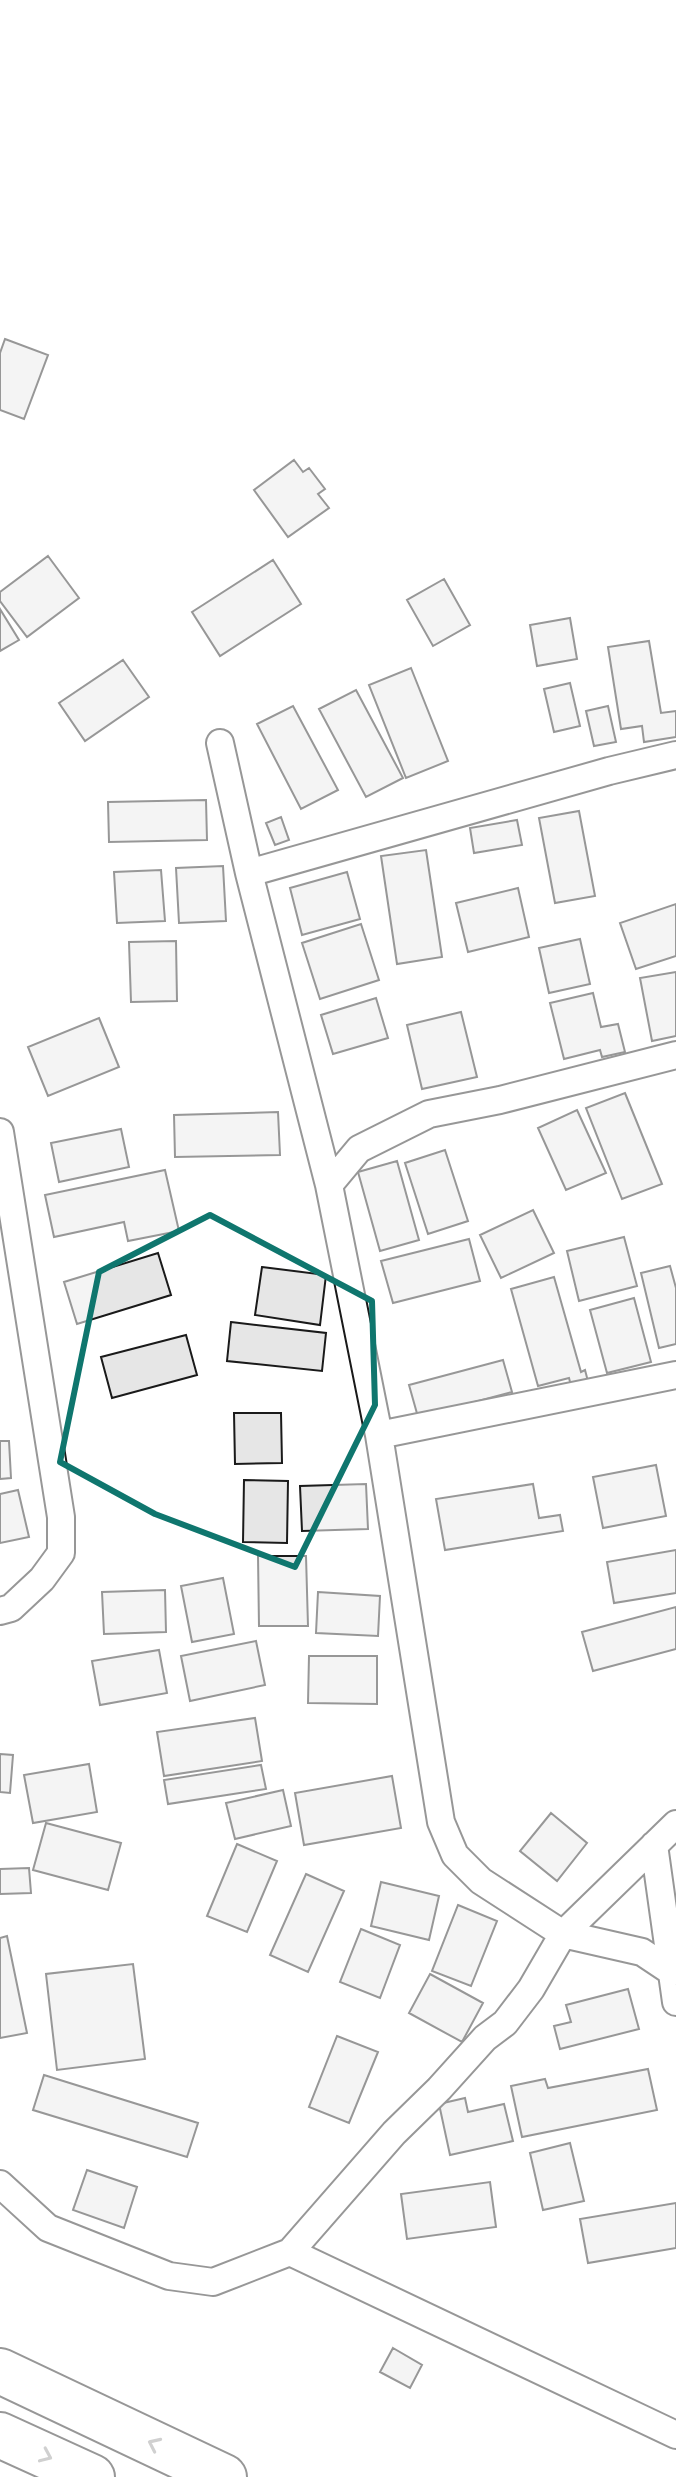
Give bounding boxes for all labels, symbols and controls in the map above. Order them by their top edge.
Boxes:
one-way arrow [147,2438,162,2454]
one-way arrow [38,2446,52,2462]

